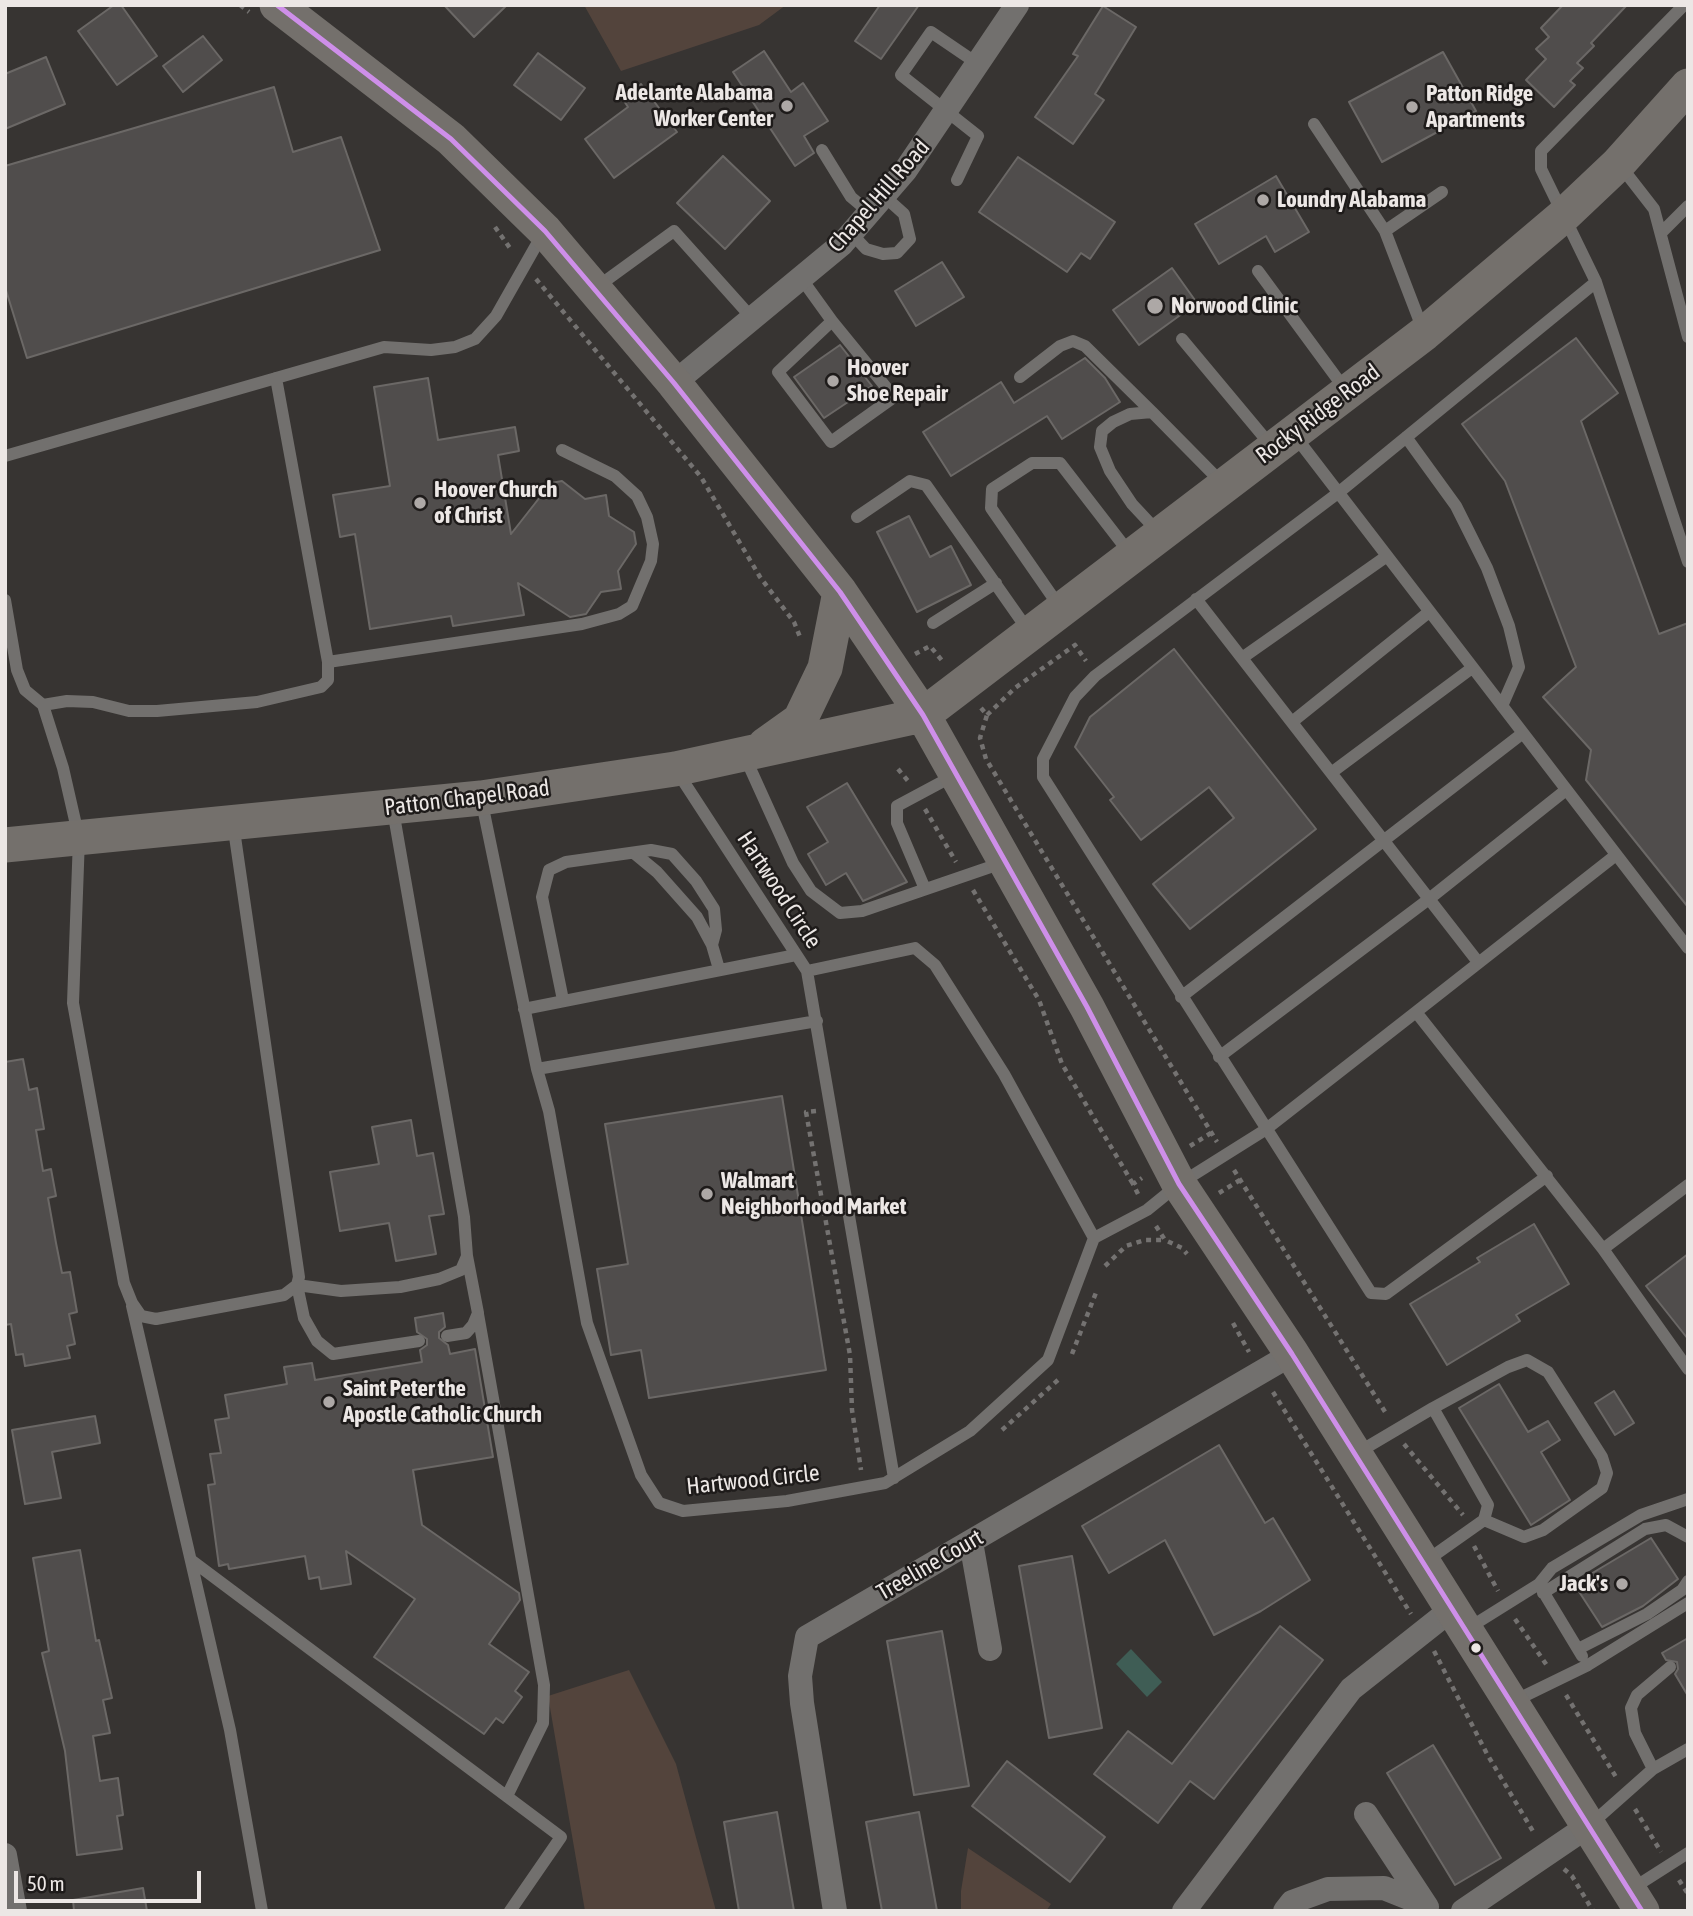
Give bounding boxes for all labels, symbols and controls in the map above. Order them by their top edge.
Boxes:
place label: Adelante Alabama Worker Center [616,79,773,133]
place label: Patton Ridge Apartments [1426,80,1533,134]
marker: Adelante Alabama Worker Center [779,98,795,114]
marker: Patton Ridge Apartments [1404,99,1420,115]
street label: Chapel Hill Road [822,134,936,258]
place label: Loundry Alabama [1277,186,1426,214]
marker: Loundry Alabama [1255,192,1271,208]
place label: Norwood Clinic [1171,292,1298,320]
marker: Norwood Clinic [1145,296,1165,316]
place label: Hoover Shoe Repair [847,354,948,408]
street label: Rocky Ridge Road [1251,358,1385,470]
marker: Hoover Shoe Repair [825,373,841,389]
place label: Hoover Church of Christ [434,476,557,530]
marker: Hoover Church of Christ [412,495,428,511]
street label: Patton Chapel Road [383,774,551,822]
street label: Hartwood Circle [731,826,827,954]
place label: Walmart Neighborhood Market [721,1167,906,1221]
marker: Walmart Neighborhood Market [699,1186,715,1202]
place label: Saint Peter the Apostle Catholic Church [343,1375,542,1429]
marker: Saint Peter the Apostle Catholic Church [321,1394,337,1410]
street label: Hartwood Circle [685,1459,821,1501]
street label: Treeline Court [872,1524,988,1606]
place label: Jack's [1559,1570,1608,1598]
marker: Jack's [1614,1576,1630,1592]
unlabelled marker [1469,1641,1483,1655]
scale bar [18,1856,205,1900]
text: 50 m [27,1871,65,1895]

